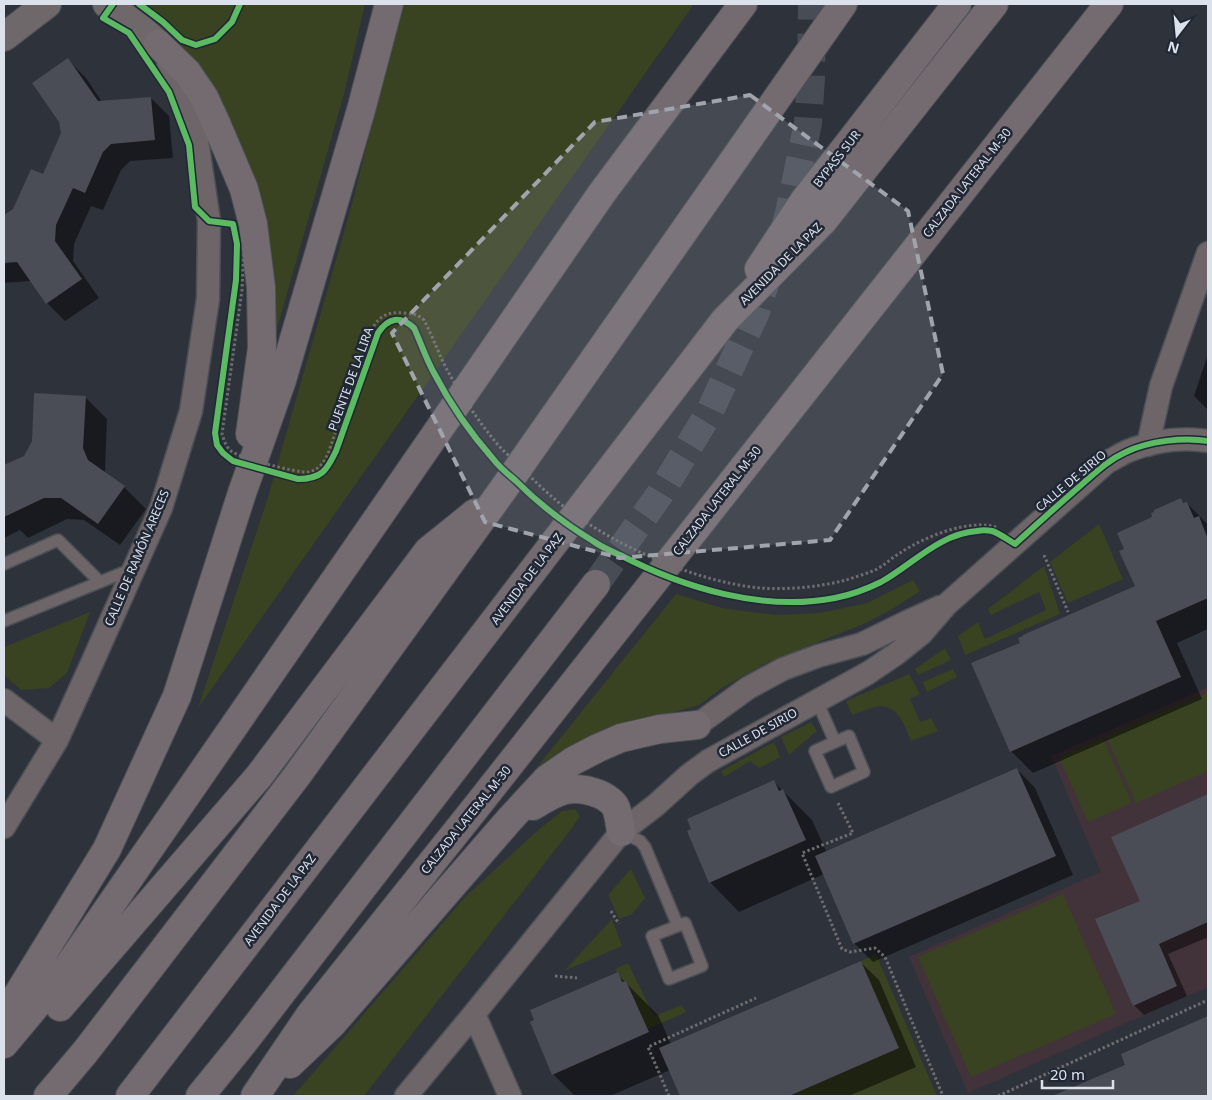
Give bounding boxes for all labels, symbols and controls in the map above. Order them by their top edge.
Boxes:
north arrow [1152,10,1202,60]
text: N [1165,37,1181,59]
street label: CALZADA LATERAL M-30 [918,124,1015,241]
street label: BYPASS SUR [809,126,865,191]
street label: AVENIDA DE LA PAZ [736,219,826,309]
street label: PUENTE DE LA LIRA [324,324,377,433]
street label: CALZADA LATERAL M-30 [668,442,765,559]
street label: CALLE DE SIRIO [1032,446,1110,515]
street label: CALLE DE RAMÓN ARECES [100,487,173,629]
street label: AVENIDA DE LA PAZ [487,529,567,628]
street label: CALLE DE SIRIO [715,704,800,761]
street label: CALZADA LATERAL M-30 [417,762,515,877]
street label: AVENIDA DE LA PAZ [240,850,320,949]
scale bar [1042,1058,1113,1090]
text: 20 m [1050,1064,1085,1084]

